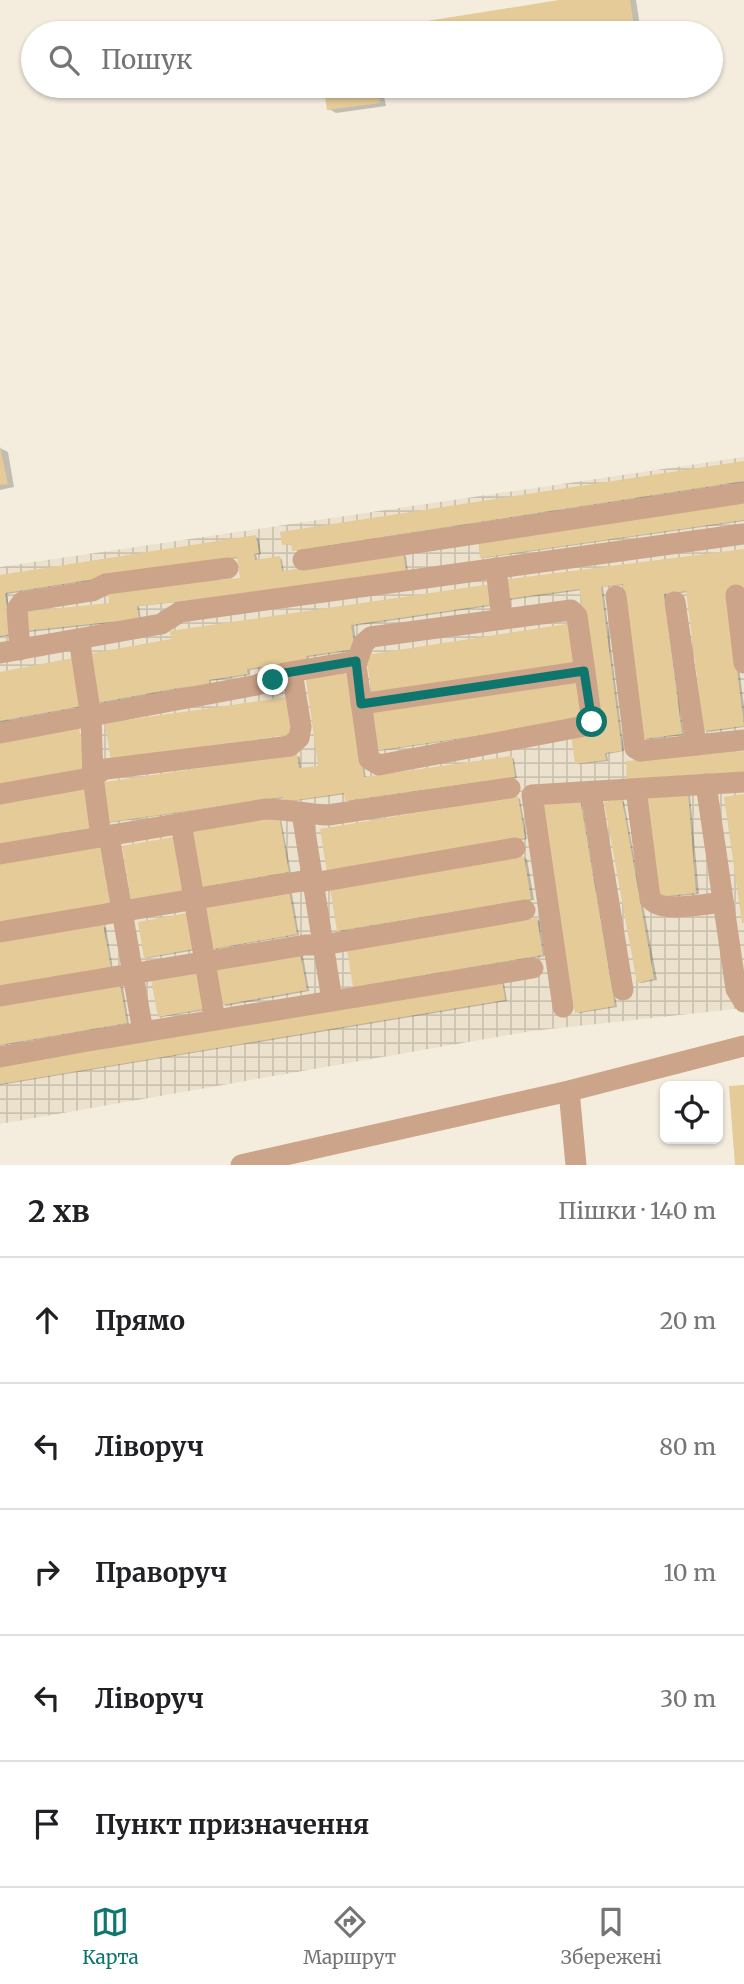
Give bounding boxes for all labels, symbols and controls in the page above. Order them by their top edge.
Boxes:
search box [21,21,723,98]
icon: search [45,41,83,79]
text: Пошук [101,43,193,76]
route end [257,664,288,695]
route start [576,706,607,737]
map controls [660,1081,723,1144]
button: locate [660,1081,723,1144]
text: 2 хв [28,1192,90,1230]
text: Пішки · 140 m [558,1196,716,1225]
icon: ahead [28,1301,66,1339]
text: Прямо [95,1304,185,1337]
text: 20 m [660,1306,716,1335]
icon: left [28,1427,66,1465]
text: Ліворуч [95,1430,204,1463]
text: 80 m [659,1432,716,1461]
icon: right [28,1553,66,1591]
text: Праворуч [95,1556,227,1589]
text: 10 m [663,1558,716,1587]
icon: left [28,1679,66,1717]
text: Ліворуч [95,1682,204,1715]
text: 30 m [660,1684,716,1713]
icon: arrive [28,1805,66,1843]
text: Пункт призначення [95,1808,369,1841]
tab: Карта [82,1903,139,1969]
tab: Маршрут [303,1903,396,1969]
tab: Збережені [561,1903,662,1969]

